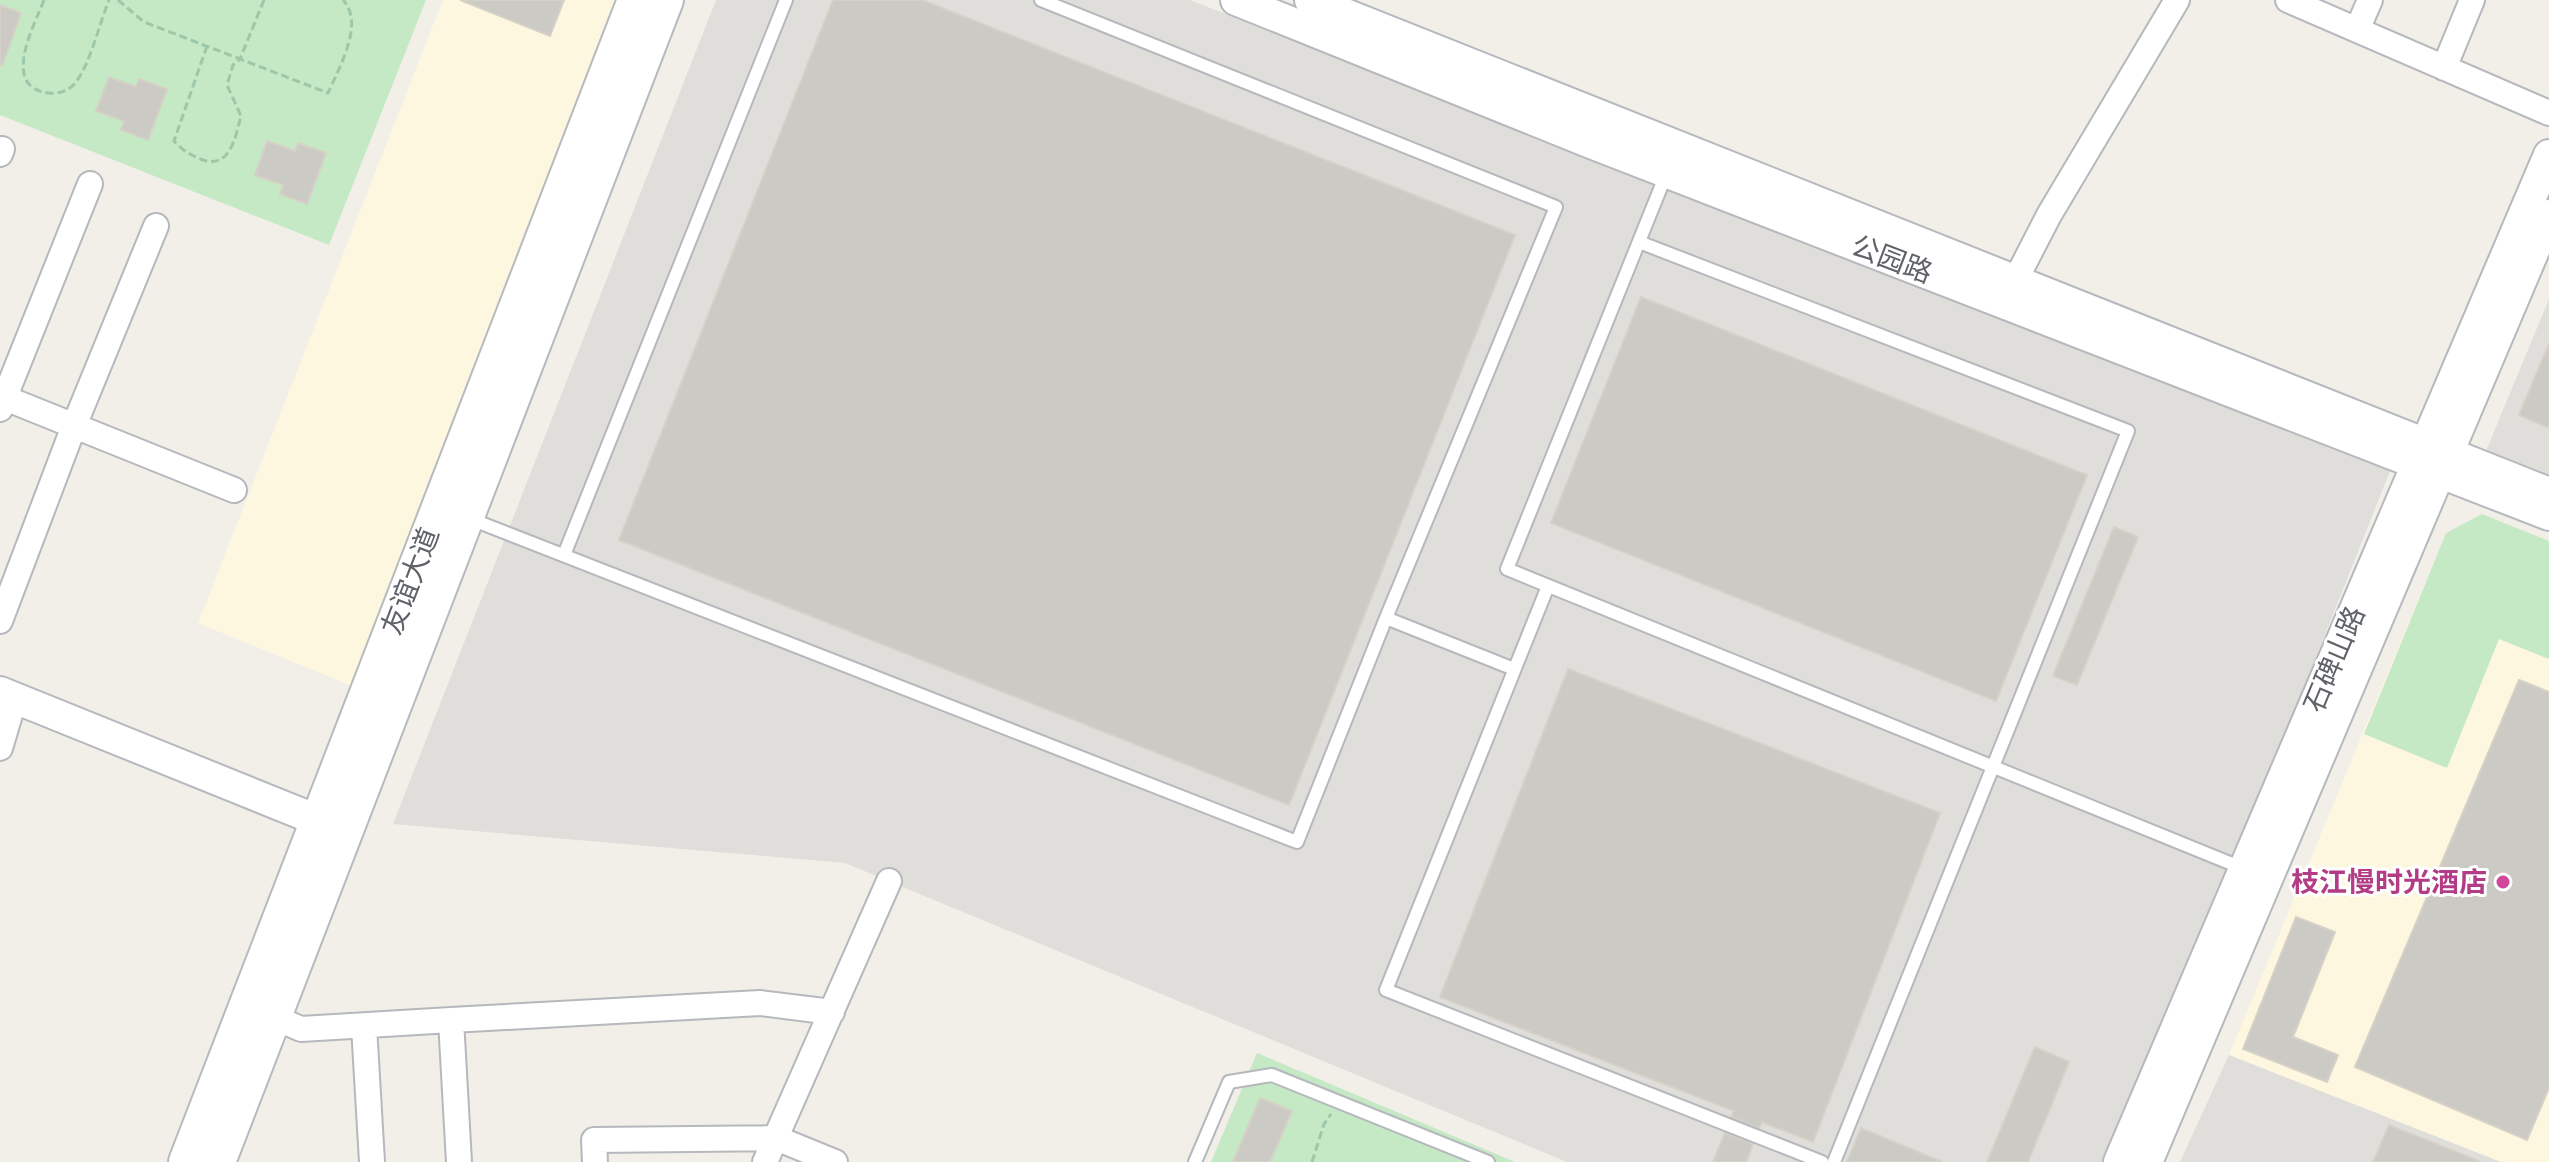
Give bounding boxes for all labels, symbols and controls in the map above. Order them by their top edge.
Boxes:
street label: 公园路 [1846,226,1938,291]
street label: 友谊大道 [372,522,447,640]
street label: 石碑山路 [2295,600,2372,718]
place label: 枝江慢时光酒店 [2291,863,2487,900]
marker: 枝江慢时光酒店 [2494,873,2512,891]

